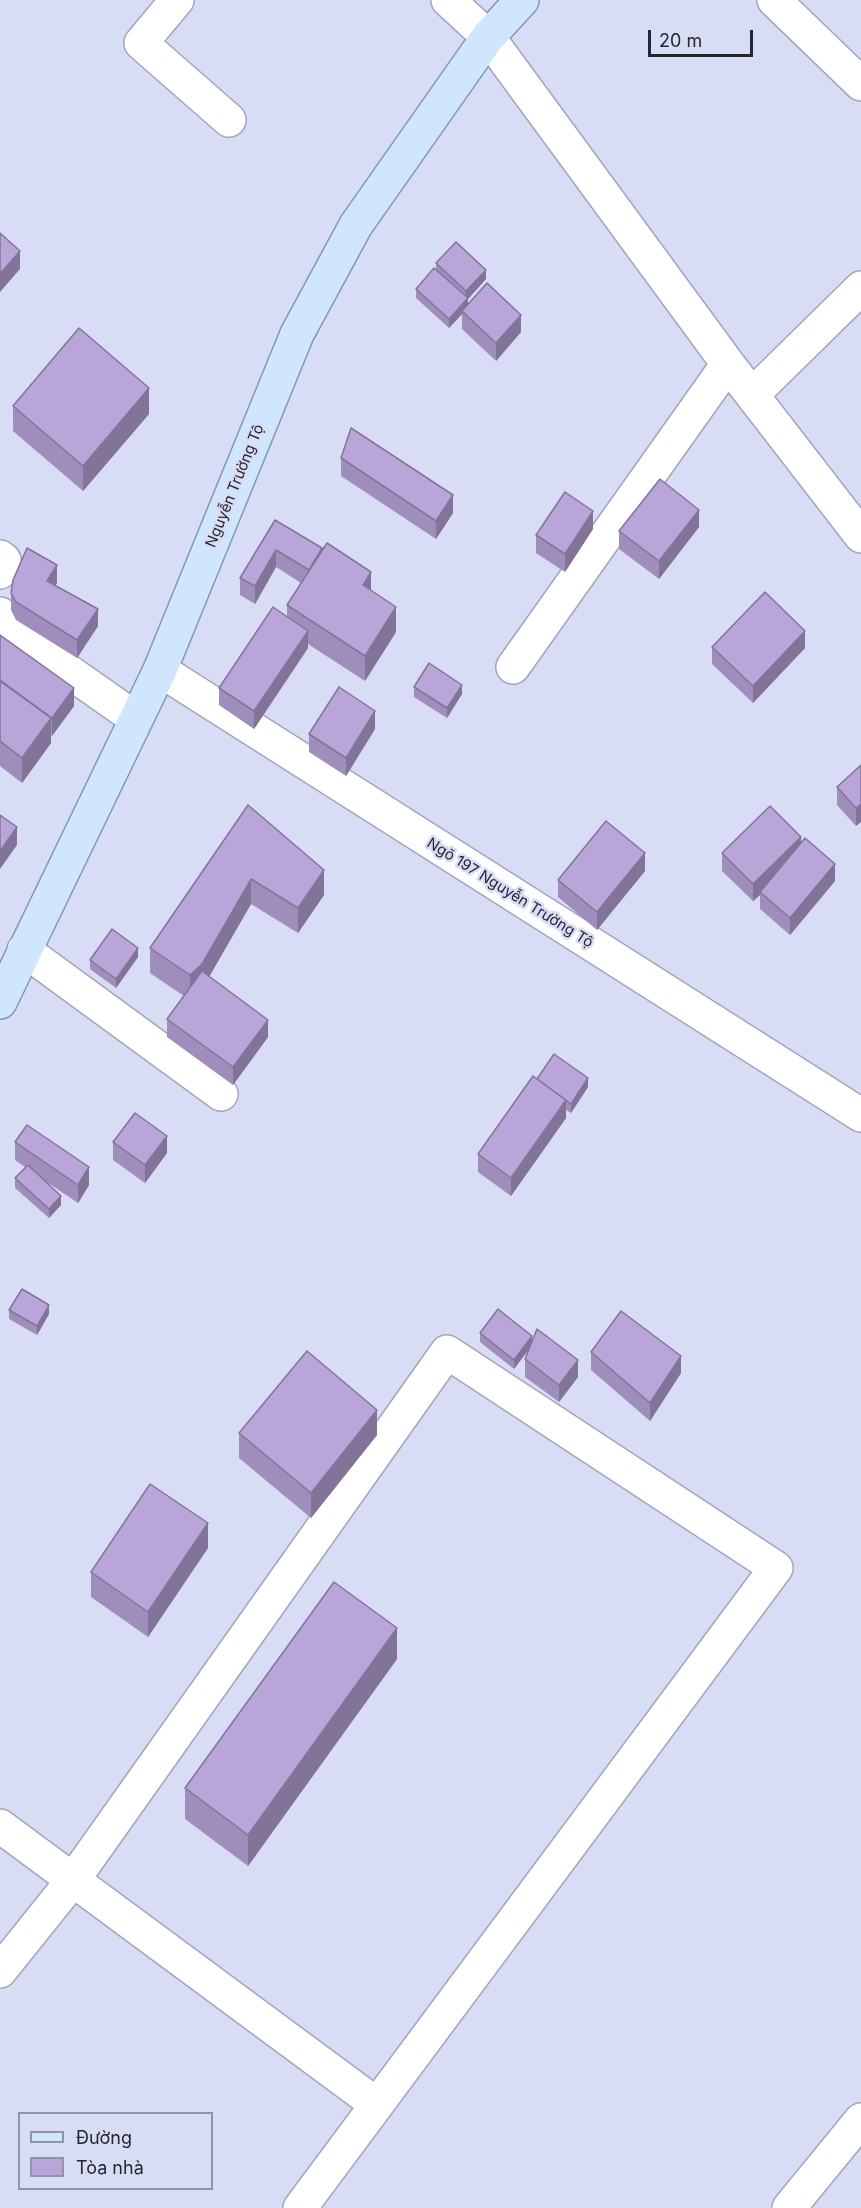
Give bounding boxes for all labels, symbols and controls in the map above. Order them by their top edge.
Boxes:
scale bar [651,18,756,56]
text: 20 m [659,30,702,51]
street label: Nguyễn Trường Tộ [202,422,268,550]
street label: Ngõ 197 Nguyễn Trường Tộ [423,834,597,952]
legend [18,2112,213,2190]
text: Đường [76,2127,132,2148]
text: Tòa nhà [76,2157,144,2178]

